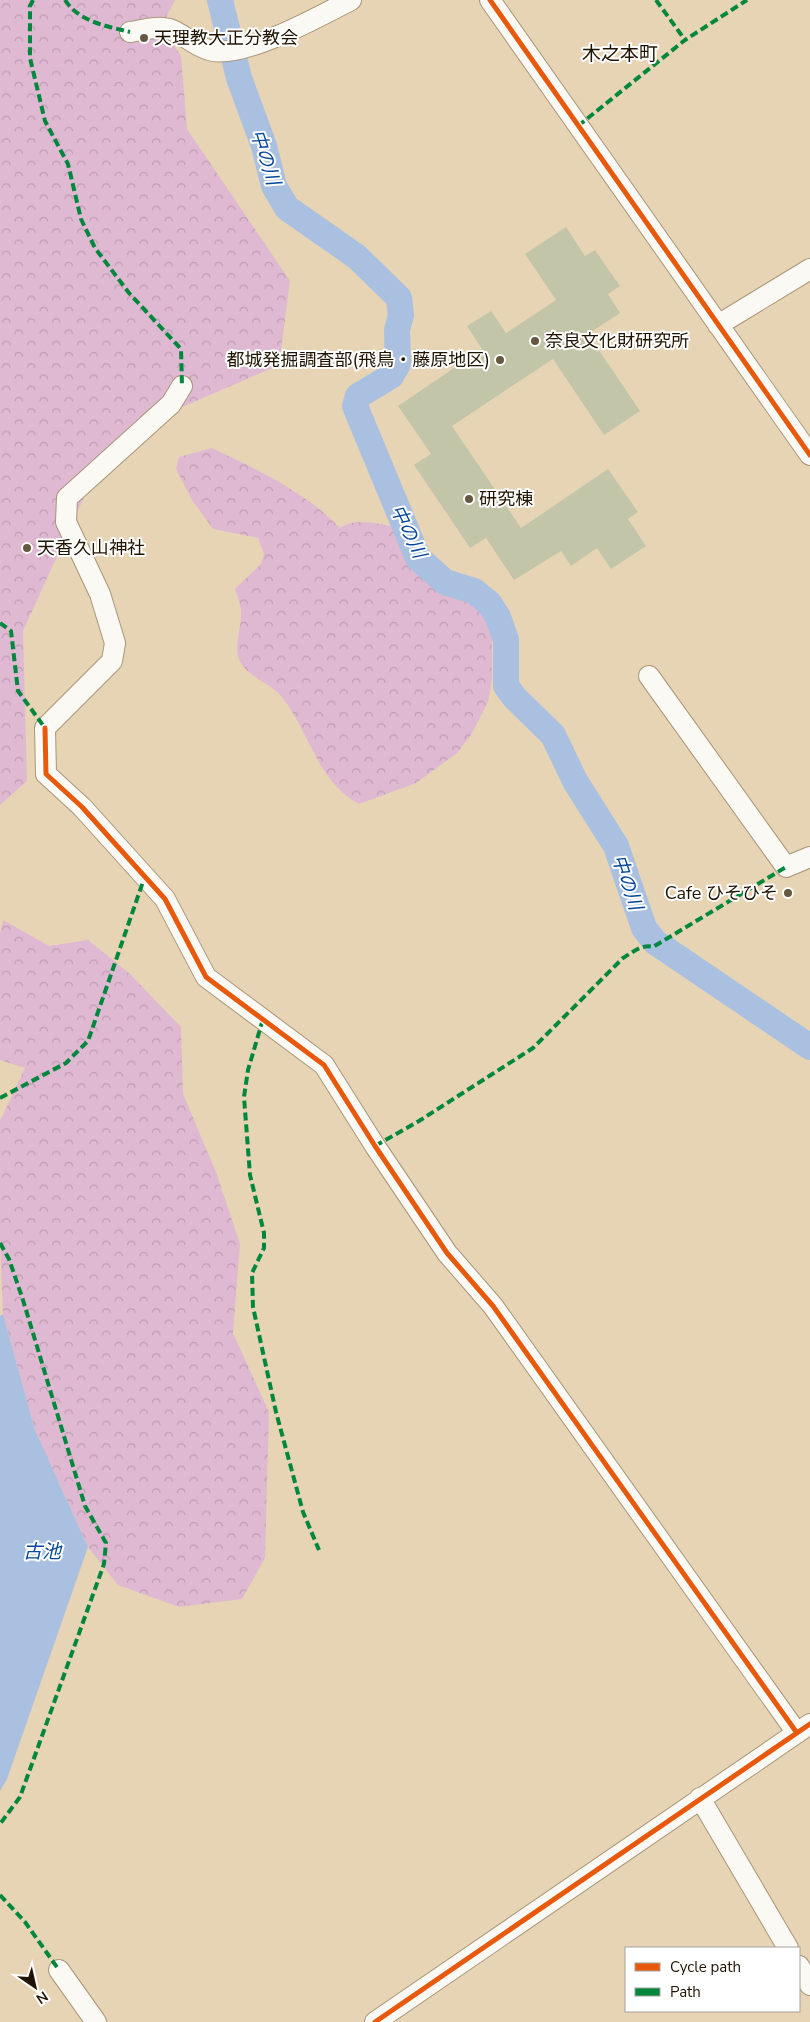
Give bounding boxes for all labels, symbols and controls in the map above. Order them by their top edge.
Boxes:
place label: 天理教大正分教会 [154,26,298,50]
marker: 天理教大正分教会 [138,32,150,44]
district label: 木之本町 [582,41,658,67]
water label: 中の川 [244,126,287,190]
place label: 奈良文化財研究所 [545,329,689,353]
marker: 奈良文化財研究所 [529,335,541,347]
place label: 都城発掘調査部(飛鳥・藤原地区) [227,348,490,372]
marker: 都城発掘調査部(飛鳥・藤原地区) [494,354,506,366]
place label: 研究棟 [479,487,533,511]
marker: 研究棟 [463,493,475,505]
water label: 中の川 [384,500,433,565]
place label: 天香久山神社 [37,536,145,560]
marker: 天香久山神社 [21,542,33,554]
water label: 中の川 [605,851,649,915]
place label: Cafe ひそひそ [665,881,778,905]
marker: Cafe ひそひそ [782,887,794,899]
water label: 古池 [23,1539,63,1565]
legend [625,1947,800,2012]
text: Cycle path [670,1957,741,1977]
north arrow [10,1962,60,2012]
text: Path [670,1982,701,2002]
text: N [32,1987,52,2008]

